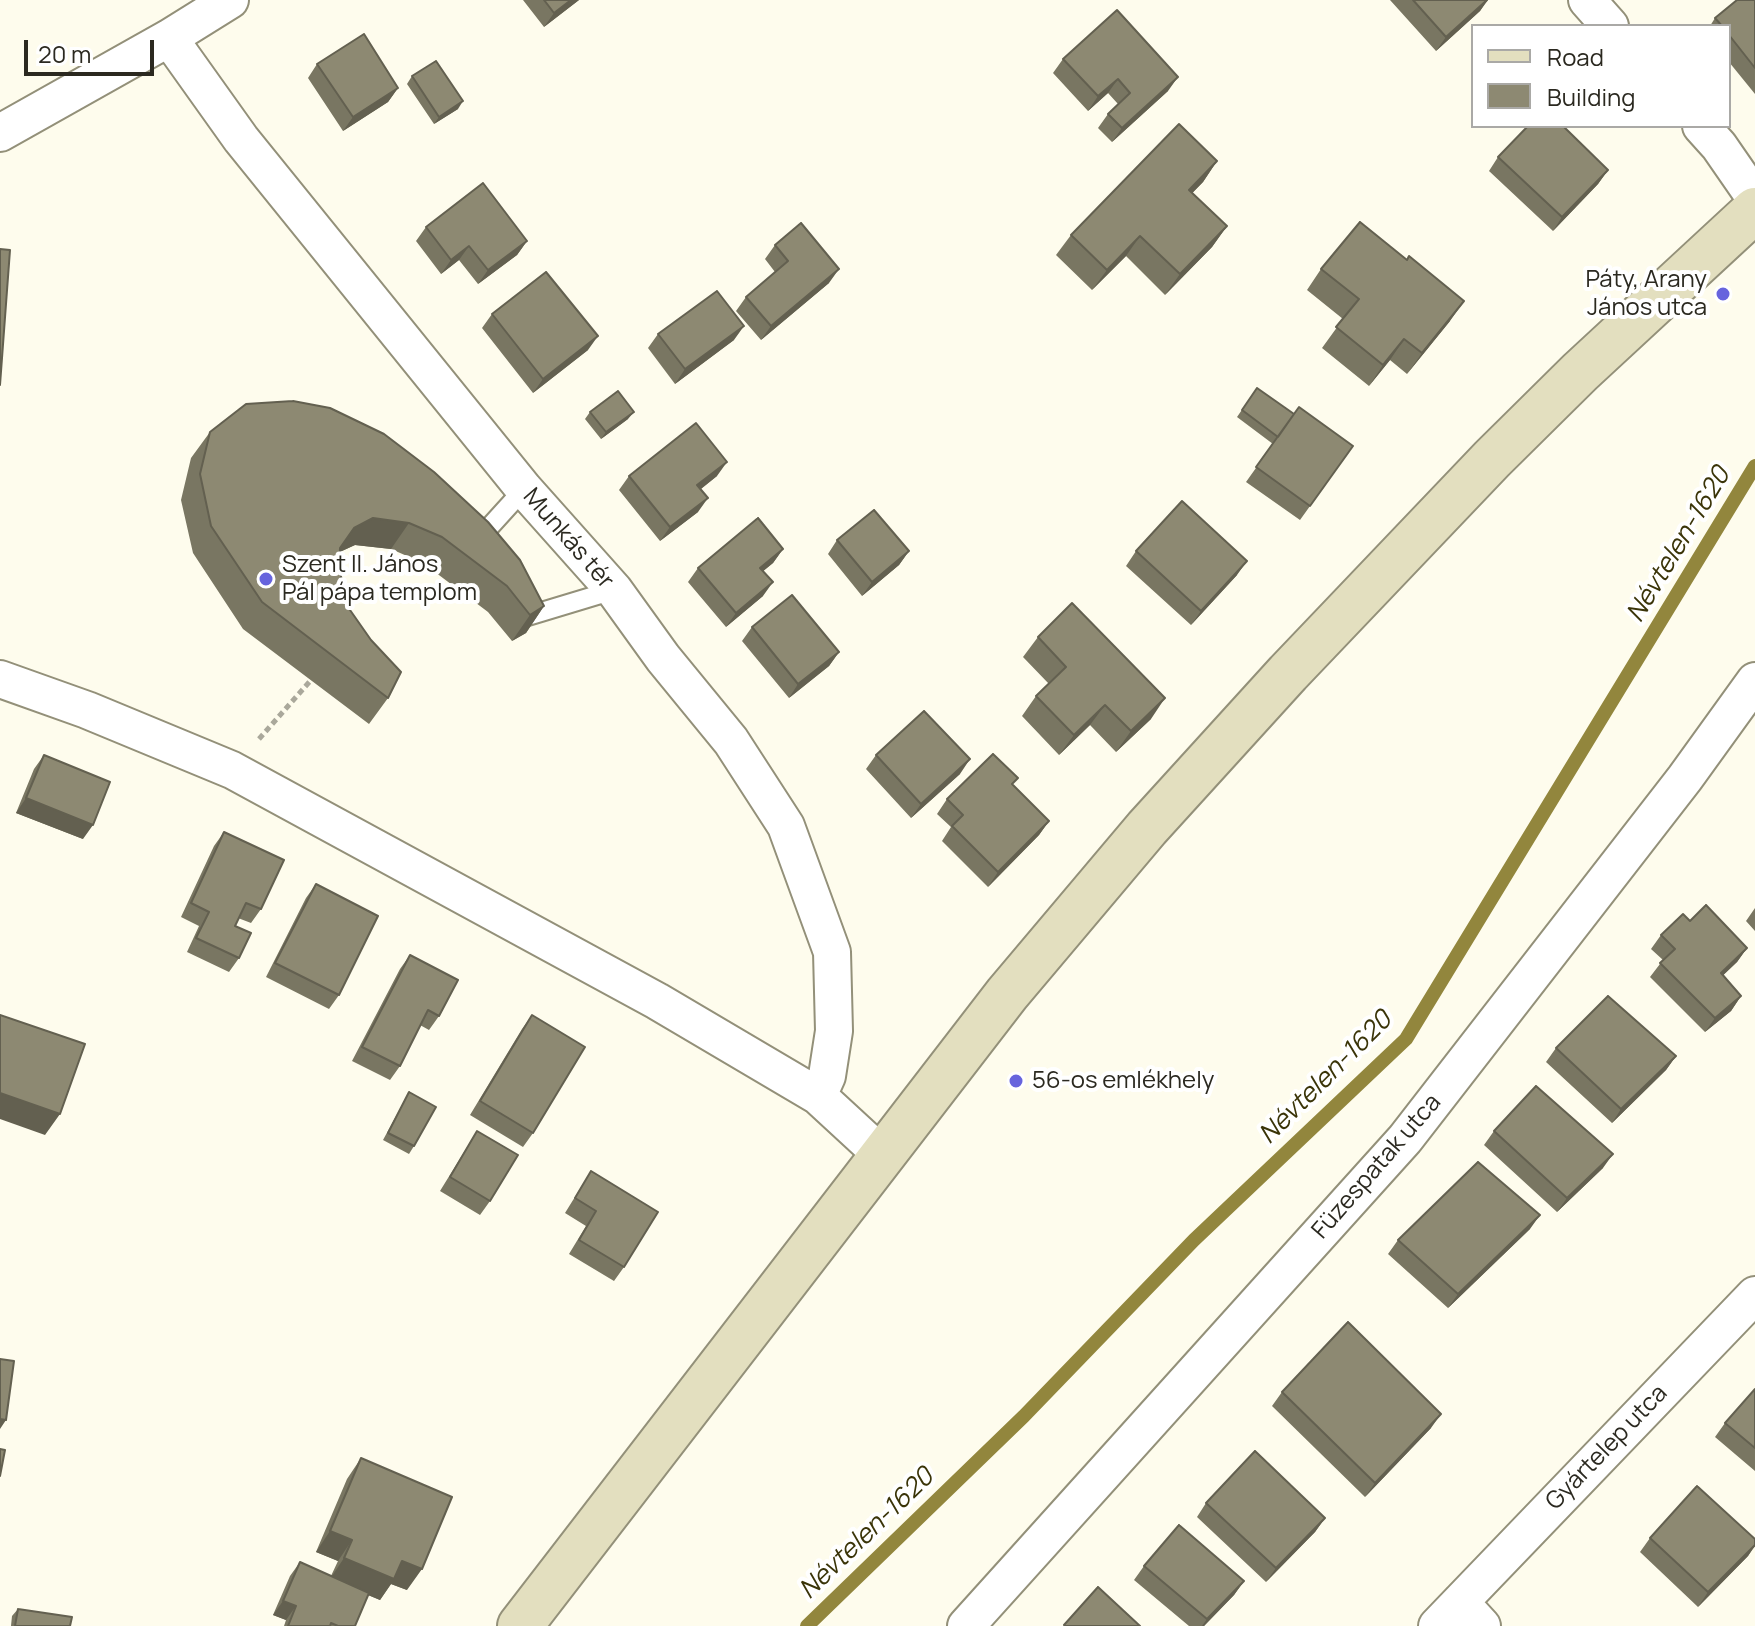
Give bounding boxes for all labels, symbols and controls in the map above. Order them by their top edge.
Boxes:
scale bar [28,24,158,74]
legend [1471,24,1731,128]
text: 20 m [38,37,91,70]
text: Road [1547,40,1604,73]
text: Building [1547,80,1635,113]
place label: Páty, Arany János utca [1585,266,1707,322]
marker: Páty, Arany János utca [1714,285,1732,303]
water label: Névtelen-1620 [1621,462,1737,628]
street label: Munkás tér [517,483,619,595]
place label: Szent II. János Pál pápa templom [282,551,477,607]
marker: Szent II. János Pál pápa templom [257,570,275,588]
water label: Névtelen-1620 [1253,1005,1399,1151]
place label: 56-os emlékhely [1032,1067,1214,1095]
marker: 56-os emlékhely [1007,1072,1025,1090]
street label: Füzespatak utca [1306,1089,1448,1245]
street label: Gyártelep utca [1540,1380,1674,1516]
water label: Névtelen-1620 [793,1462,941,1606]

